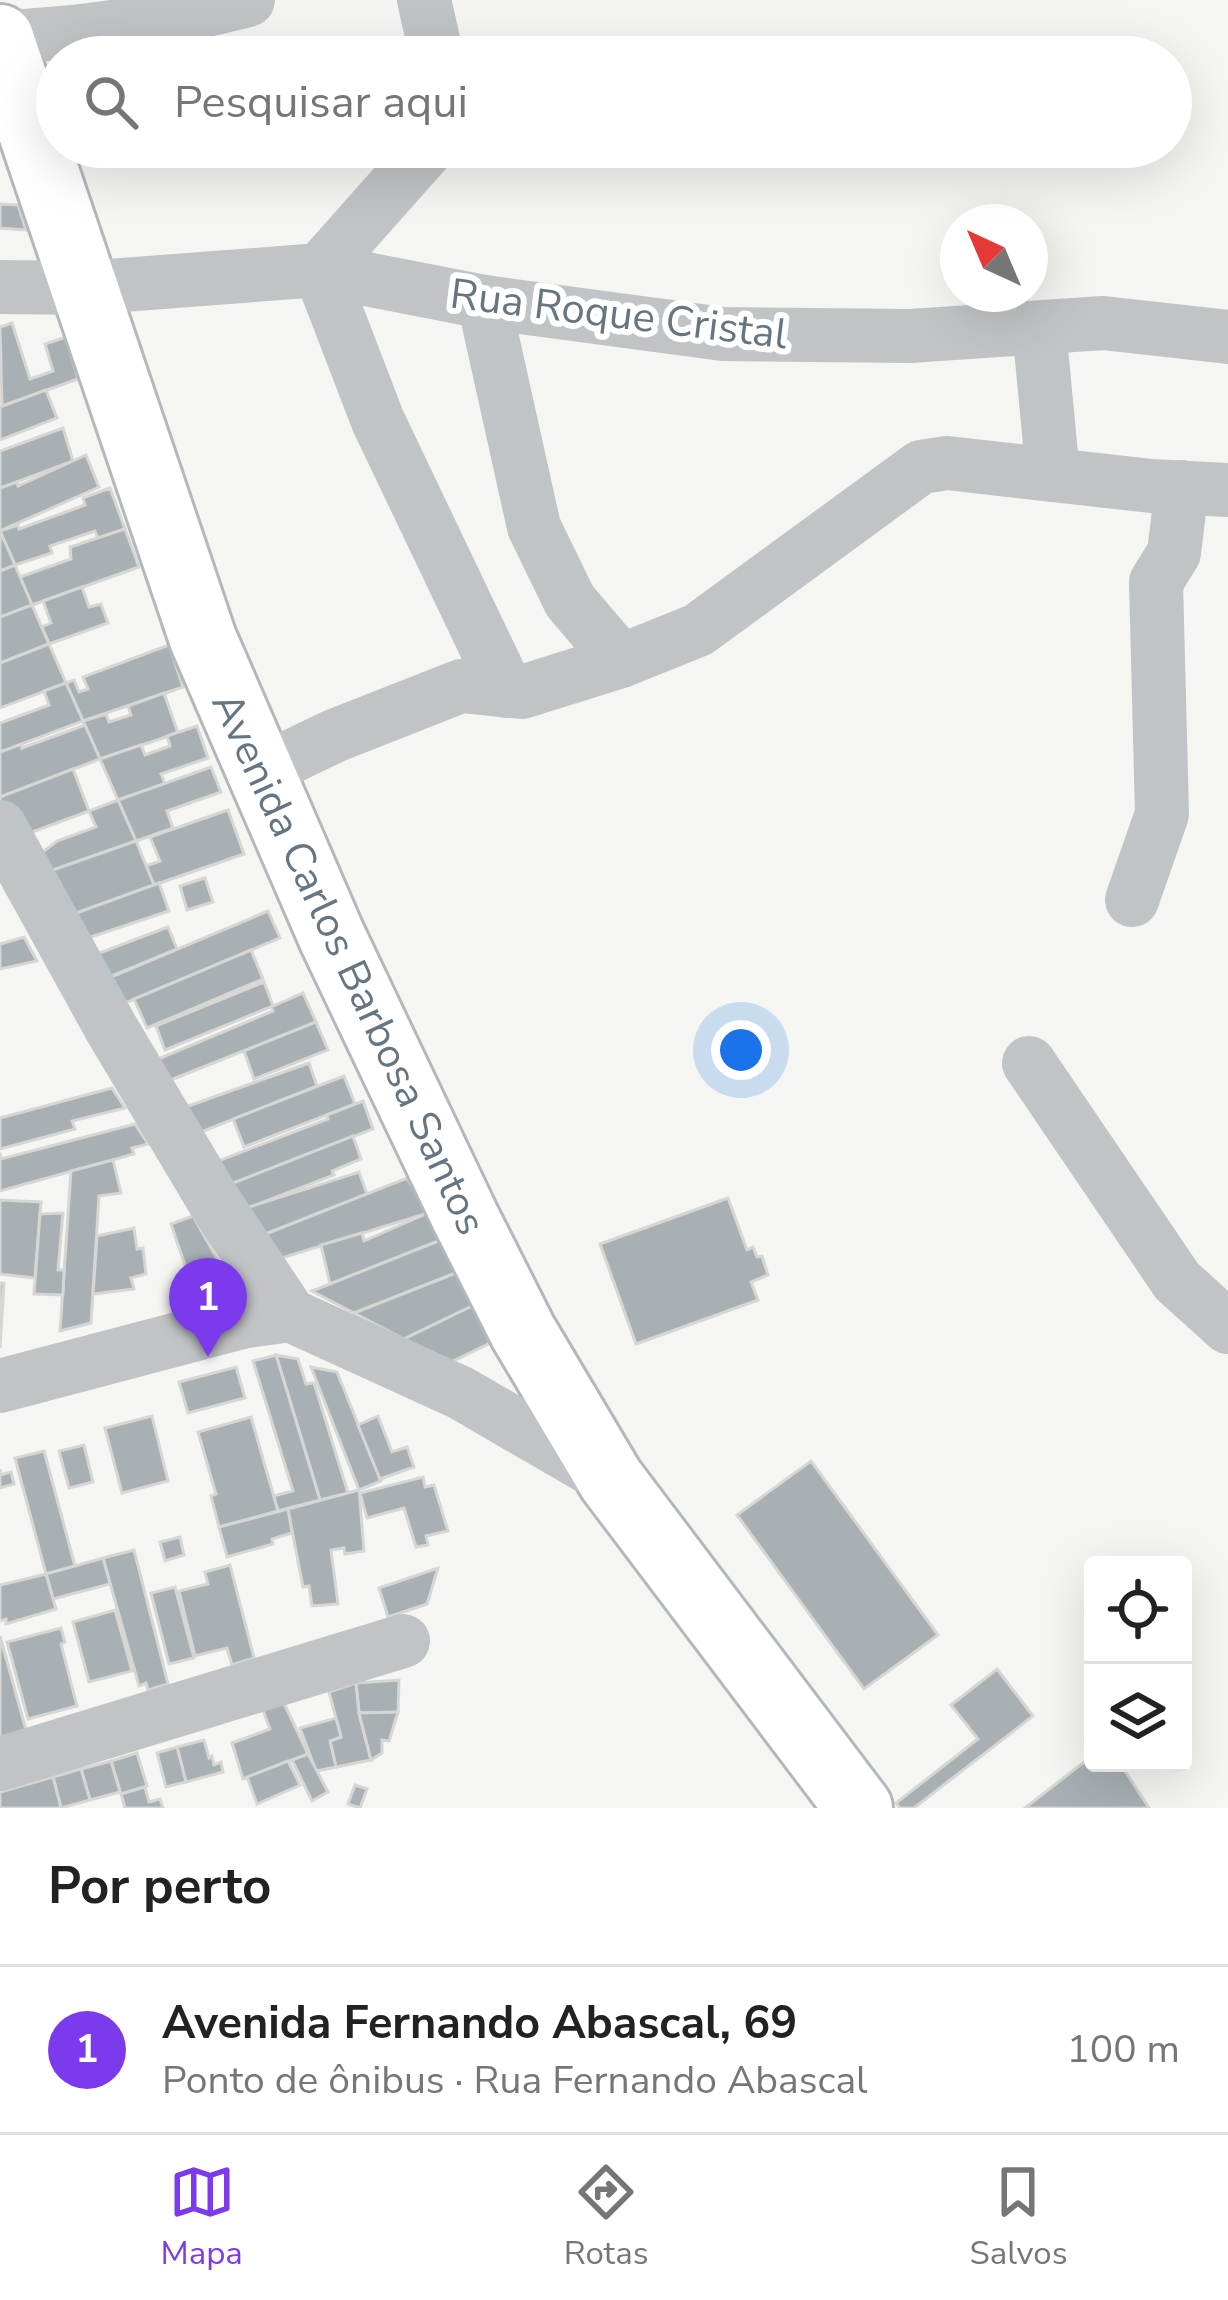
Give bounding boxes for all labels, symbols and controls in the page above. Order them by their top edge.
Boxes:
search box [36,36,1192,168]
icon: search [78,69,144,135]
text: Pesquisar aqui [174,72,468,133]
north arrow [940,204,1048,312]
street label: Rua Roque Cristal [447,266,791,364]
street label: Avenida Carlos Barbosa Santos [198,683,500,1244]
your location [711,1020,771,1080]
pin: 1 [169,1258,247,1357]
map controls [1084,1556,1192,1772]
button: locate [1084,1556,1192,1664]
button: layers [1084,1664,1192,1772]
text: Por perto [48,1851,271,1921]
text: Avenida Fernando Abascal, 69 [162,1993,797,2054]
text: 1 [75,2023,99,2076]
text: 100 m [1066,2023,1180,2076]
text: Ponto de ônibus · Rua Fernando Abascal [162,2054,868,2107]
tab: Mapa [160,2159,243,2276]
tab: Rotas [564,2159,649,2276]
tab: Salvos [969,2159,1068,2276]

